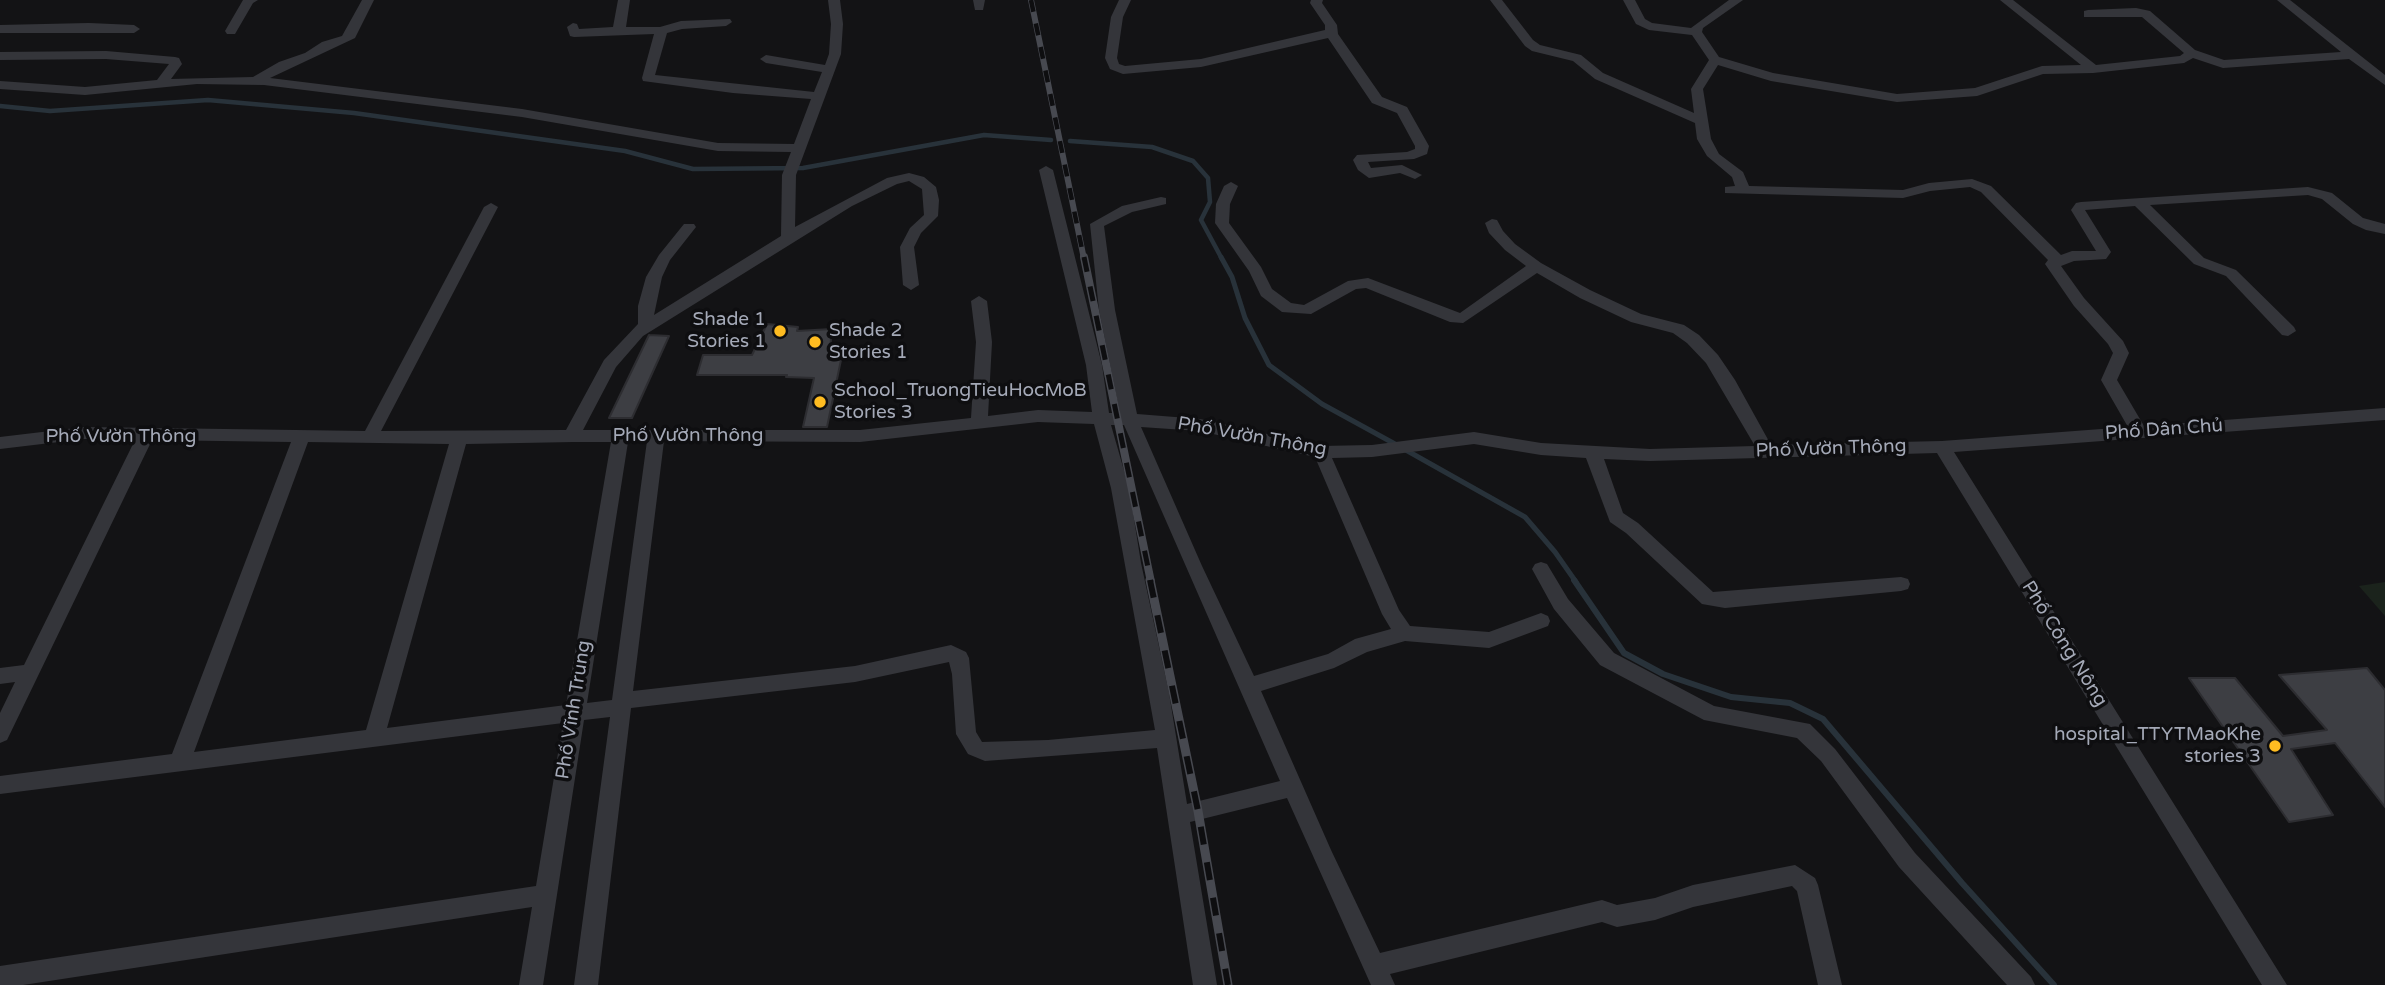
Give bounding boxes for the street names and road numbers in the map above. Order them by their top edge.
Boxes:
street label: Phố Vườn Thông [1176,413,1328,461]
street label: Phố Dân Chủ [2104,415,2224,445]
street label: Phố Vườn Thông [612,425,764,447]
street label: Phố Vườn Thông [45,426,197,448]
street label: Phố Vườn Thông [1755,435,1907,463]
street label: Phố Công Nông [2016,577,2112,711]
street label: Phố Vĩnh Trung [552,639,596,781]

